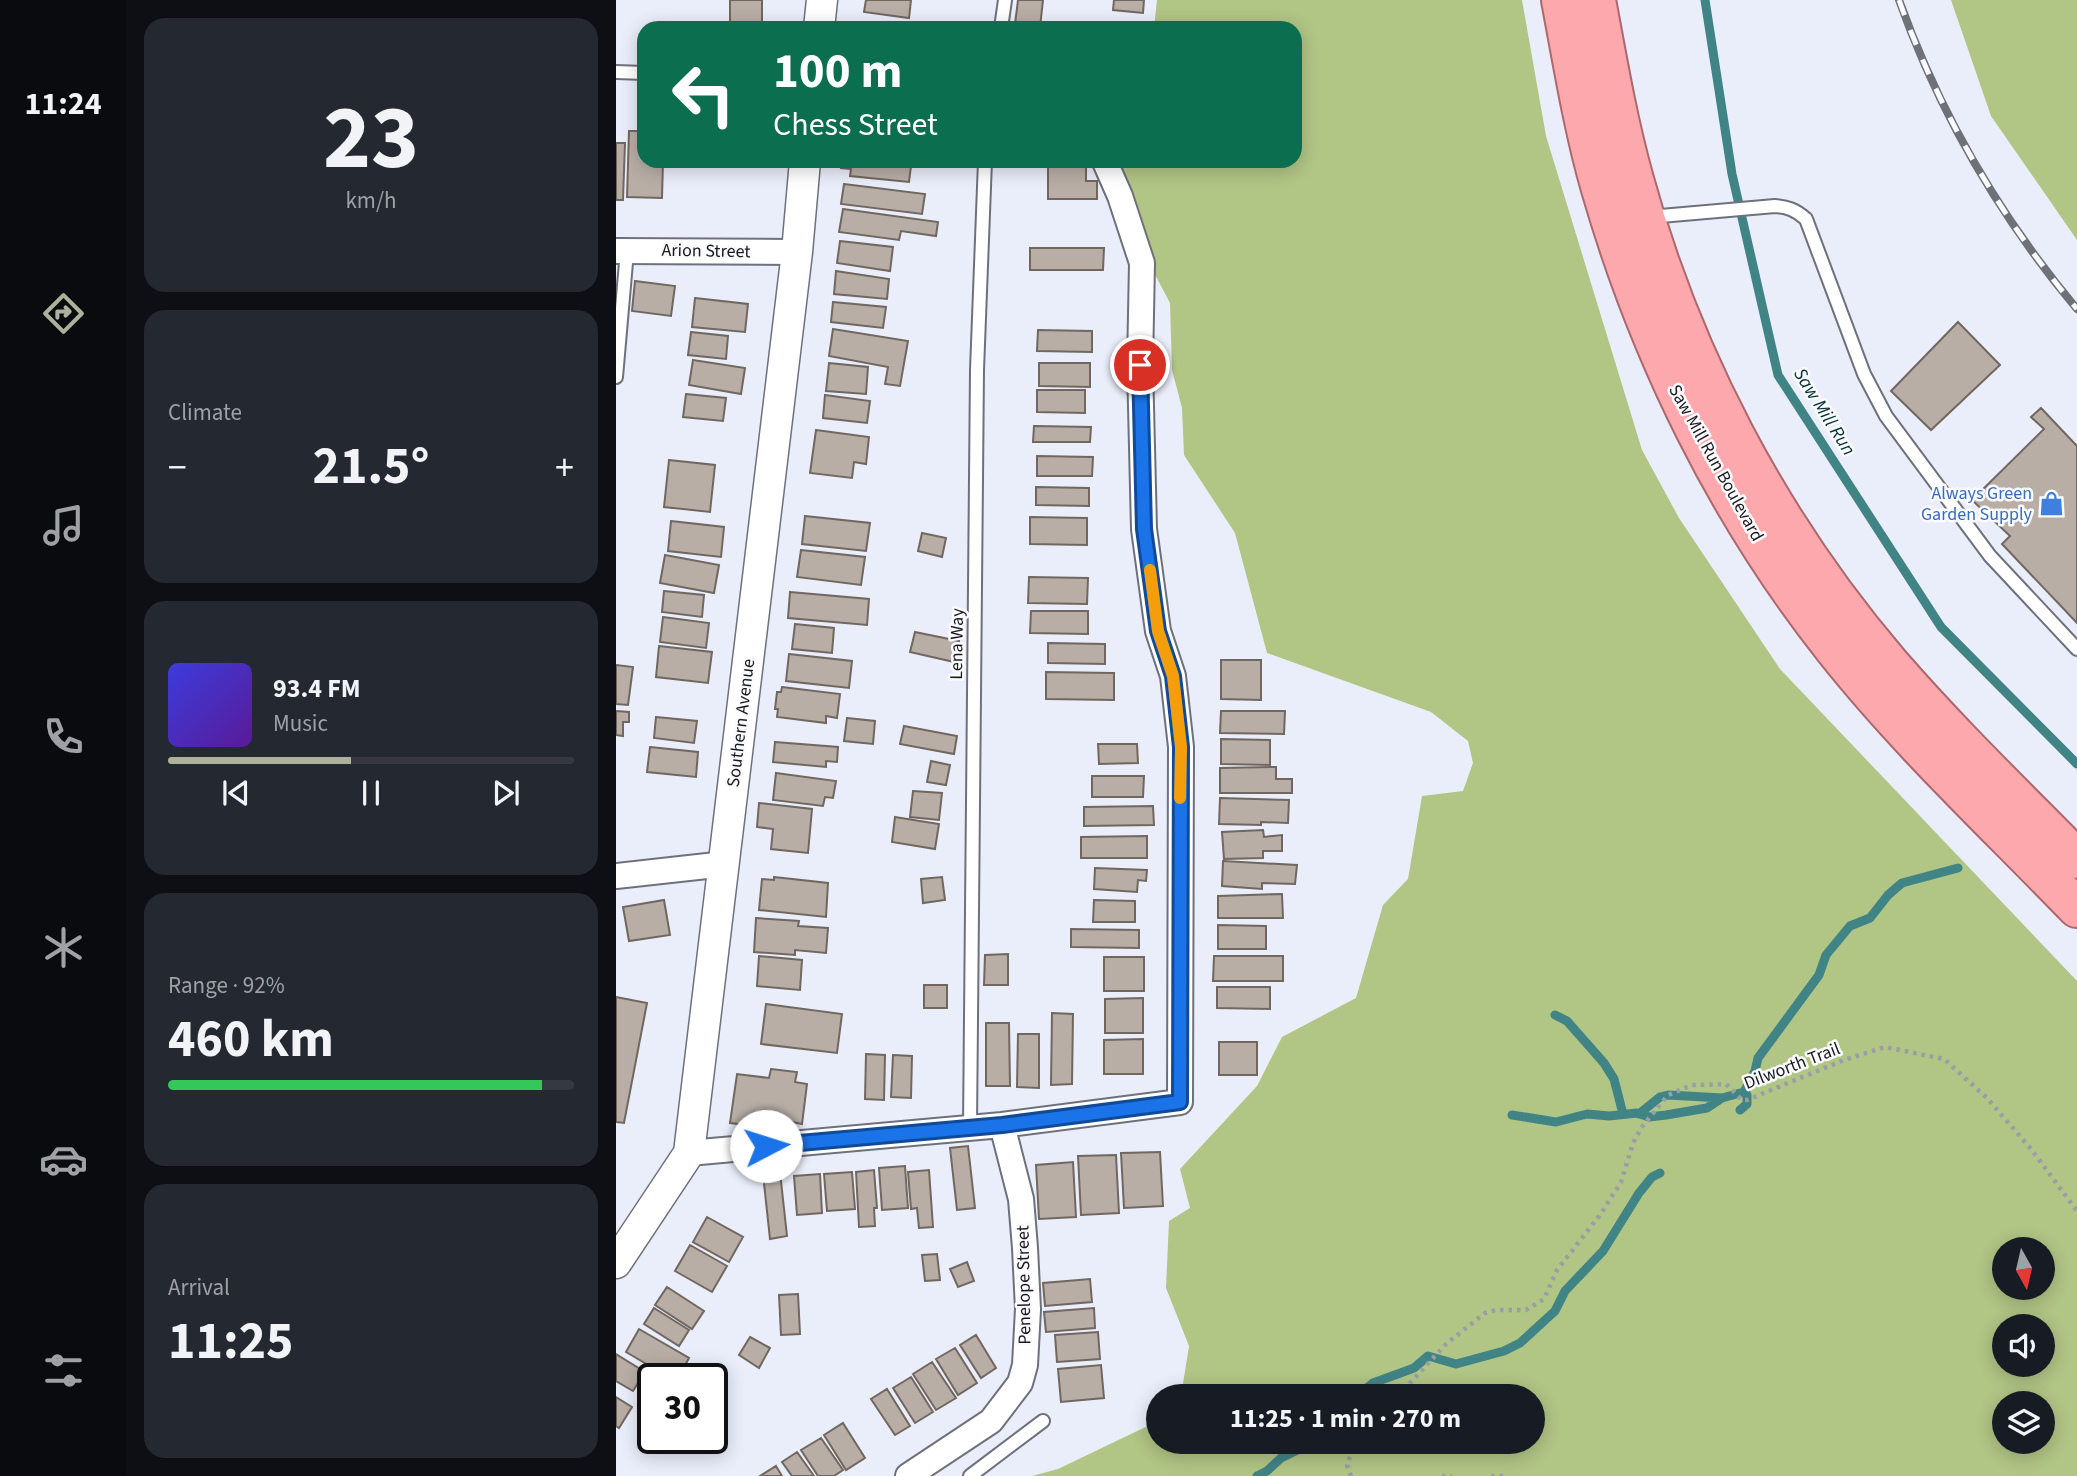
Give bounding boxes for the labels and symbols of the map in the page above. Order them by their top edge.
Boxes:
street label: Arion Street [661,238,751,264]
pin [1110,335,1170,395]
water label: Saw Mill Run [1786,363,1862,461]
street label: Saw Mill Run Boulevard [1662,380,1770,546]
place label: Always Green Garden Supply [1921,481,2033,527]
shop icon: Always Green Garden Supply [2038,489,2066,517]
street label: Lena Way [944,608,970,680]
street label: Southern Avenue [721,657,761,789]
street label: Dilworth Trail [1740,1036,1844,1096]
position arrow [729,1109,803,1183]
street label: Penelope Street [1010,1225,1038,1345]
north arrow [1992,1237,2054,1300]
speed limit sign: 30 [637,1363,728,1454]

